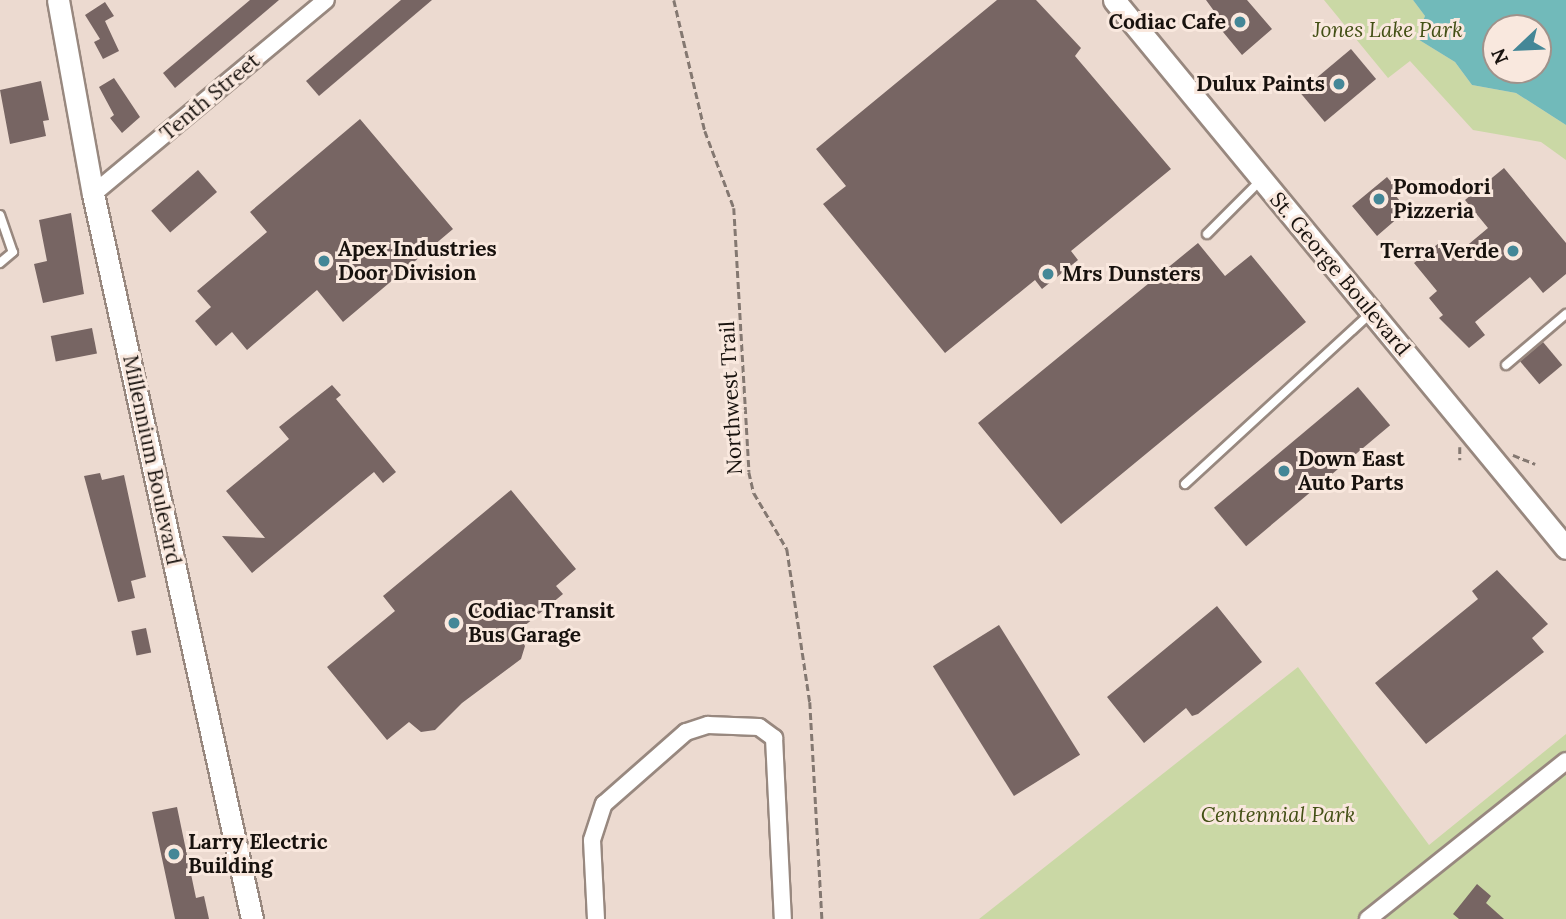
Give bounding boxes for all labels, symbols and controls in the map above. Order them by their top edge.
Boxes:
place label: Codiac Cafe [1109,9,1226,35]
marker: Codiac Cafe [1232,14,1248,30]
north arrow [1482,14,1552,84]
park label: Jones Lake Park [1313,17,1463,43]
text: N [1486,45,1513,68]
street label: Tenth Street [155,48,265,146]
place label: Dulux Paints [1196,71,1325,97]
marker: Dulux Paints [1331,76,1347,92]
place label: Pomodori Pizzeria [1393,174,1491,224]
street label: St. George Boulevard [1264,187,1416,361]
marker: Pomodori Pizzeria [1371,191,1387,207]
place label: Apex Industries Door Division [338,236,497,286]
place label: Terra Verde [1380,238,1499,264]
marker: Terra Verde [1505,243,1521,259]
marker: Apex Industries Door Division [316,253,332,269]
place label: Mrs Dunsters [1062,261,1201,287]
marker: Mrs Dunsters [1040,266,1056,282]
street label: Northwest Trail [714,321,748,475]
street label: Millennium Boulevard [117,353,187,567]
place label: Down East Auto Parts [1298,446,1405,496]
marker: Down East Auto Parts [1276,463,1292,479]
place label: Codiac Transit Bus Garage [468,598,615,648]
marker: Codiac Transit Bus Garage [446,615,462,631]
park label: Centennial Park [1201,802,1355,828]
place label: Larry Electric Building [188,829,328,879]
marker: Larry Electric Building [166,846,182,862]

